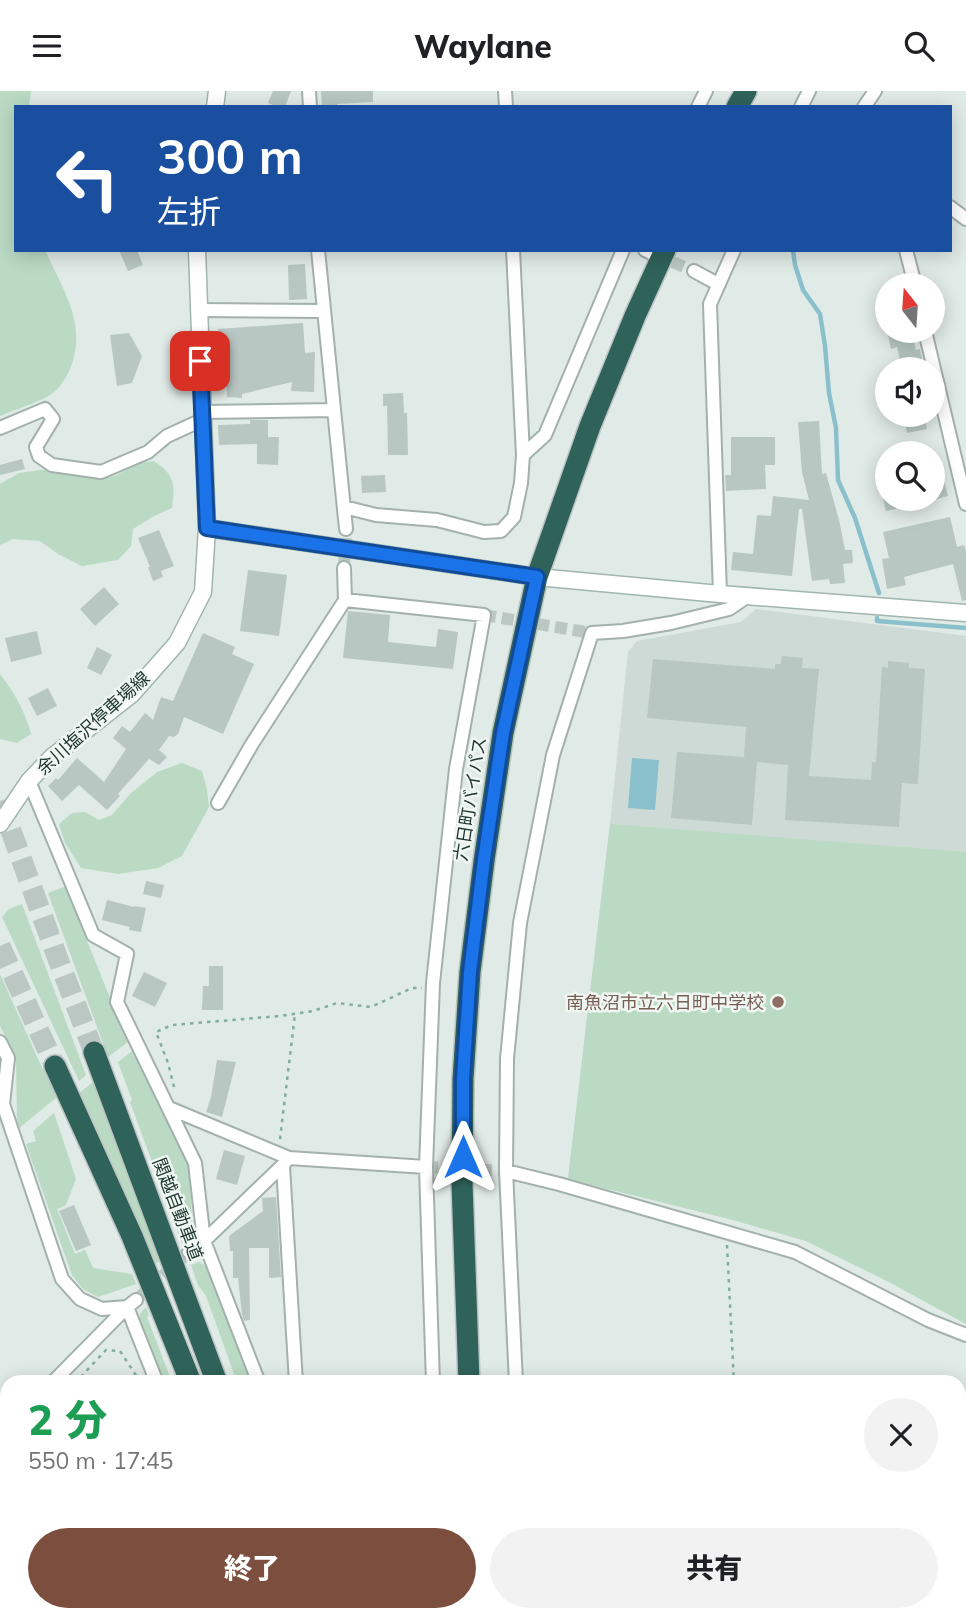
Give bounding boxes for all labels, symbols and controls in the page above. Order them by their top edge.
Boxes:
text: Waylane [414,26,552,66]
icon: menu [28,27,66,65]
icon: search [900,27,938,65]
text: 300 m [157,125,303,186]
icon: left [42,133,133,224]
text: 左折 [157,191,221,231]
north arrow [875,273,945,343]
map controls [875,273,945,511]
pin [170,331,230,391]
icon: arrive [181,342,219,380]
button: sound [875,357,945,427]
button: search [875,441,945,511]
street label: 余川塩沢停車場線 [32,666,154,780]
street label: 六日町バイパス [449,735,491,863]
place label: 南魚沼市立六日町中学校 [566,991,764,1014]
marker: 南魚沼市立六日町中学校 [770,994,786,1010]
position arrow [426,1120,500,1194]
street label: 関越自動車道 [148,1154,208,1264]
text: 2 分 [28,1393,107,1446]
button: close [864,1398,938,1472]
text: 550 m · 17:45 [28,1446,173,1475]
button: 終了 [28,1528,476,1608]
button: 共有 [490,1528,938,1608]

